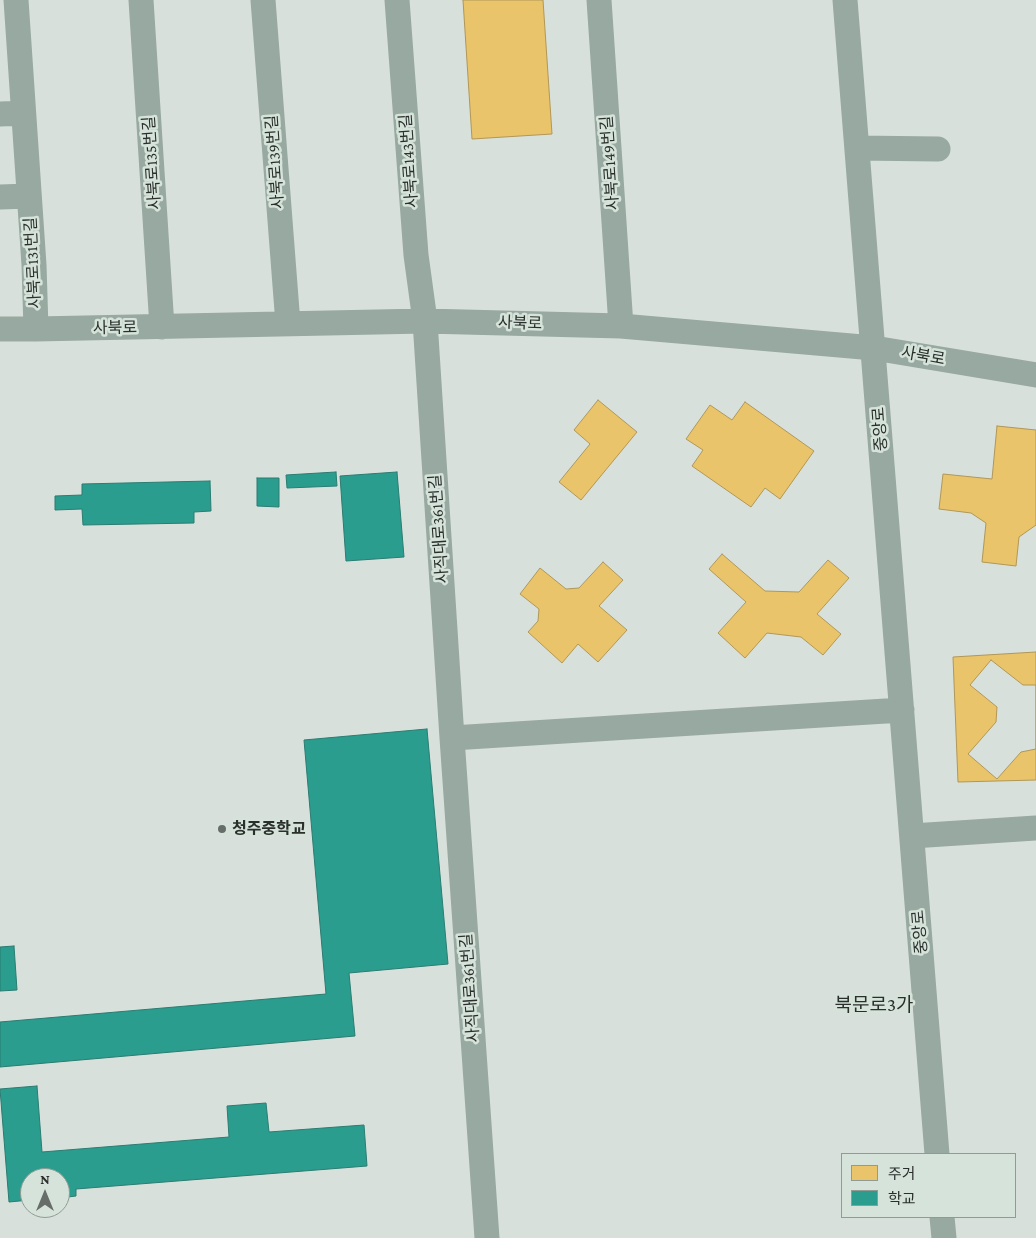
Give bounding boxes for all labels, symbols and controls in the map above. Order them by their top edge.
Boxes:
street label: 사북로143번길 [396,113,422,209]
street label: 사북로139번길 [262,114,288,210]
street label: 사북로135번길 [139,115,165,211]
street label: 사북로149번길 [597,115,623,211]
street label: 사북로131번길 [21,217,45,309]
street label: 사북로 [498,313,542,333]
street label: 사북로 [93,318,137,338]
street label: 사북로 [900,343,946,369]
street label: 중앙로 [869,406,891,452]
street label: 사직대로361번길 [426,474,452,584]
place label: 청주중학교 [232,819,306,839]
marker: 청주중학교 [216,823,228,835]
street label: 중앙로 [909,909,931,955]
street label: 사직대로361번길 [457,933,483,1043]
district label: 북문로3가 [835,994,913,1016]
legend [841,1153,1016,1218]
text: 주거 [888,1166,916,1182]
north arrow [20,1168,70,1218]
text: N [40,1171,50,1187]
text: 학교 [888,1191,916,1207]

